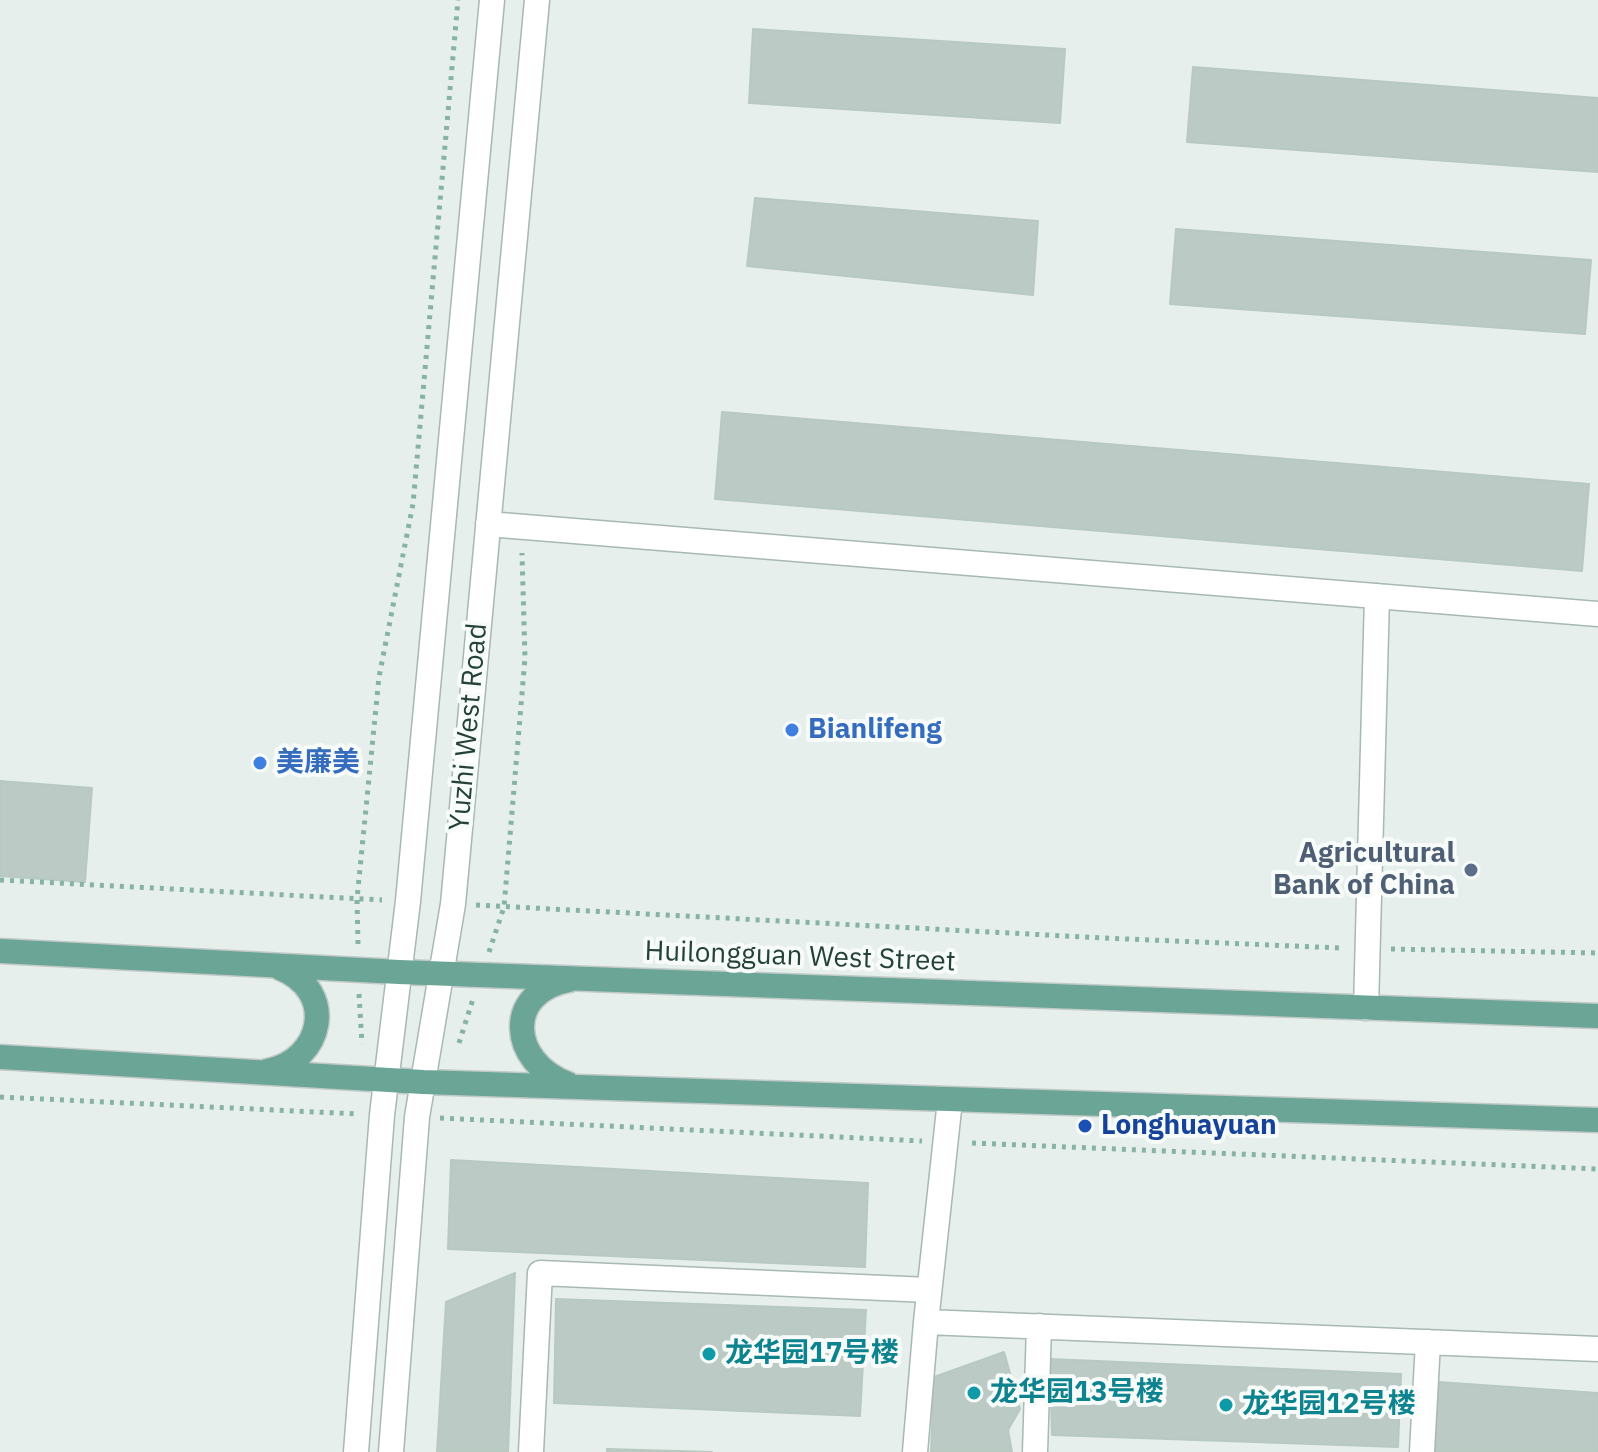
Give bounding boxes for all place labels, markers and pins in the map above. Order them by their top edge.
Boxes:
place label: Bianlifeng [808,713,942,747]
marker: Bianlifeng [783,721,801,739]
place label: 美廉美 [276,746,360,780]
marker: 美廉美 [251,754,269,772]
place label: Agricultural Bank of China [1273,837,1455,903]
marker: Agricultural Bank of China [1462,861,1480,879]
place label: Longhuayuan [1101,1109,1277,1143]
marker: Longhuayuan [1076,1117,1094,1135]
place label: 龙华园17号楼 [725,1337,899,1371]
marker: 龙华园17号楼 [700,1345,718,1363]
place label: 龙华园13号楼 [990,1376,1164,1410]
marker: 龙华园13号楼 [965,1384,983,1402]
place label: 龙华园12号楼 [1242,1388,1416,1422]
marker: 龙华园12号楼 [1217,1396,1235,1414]

